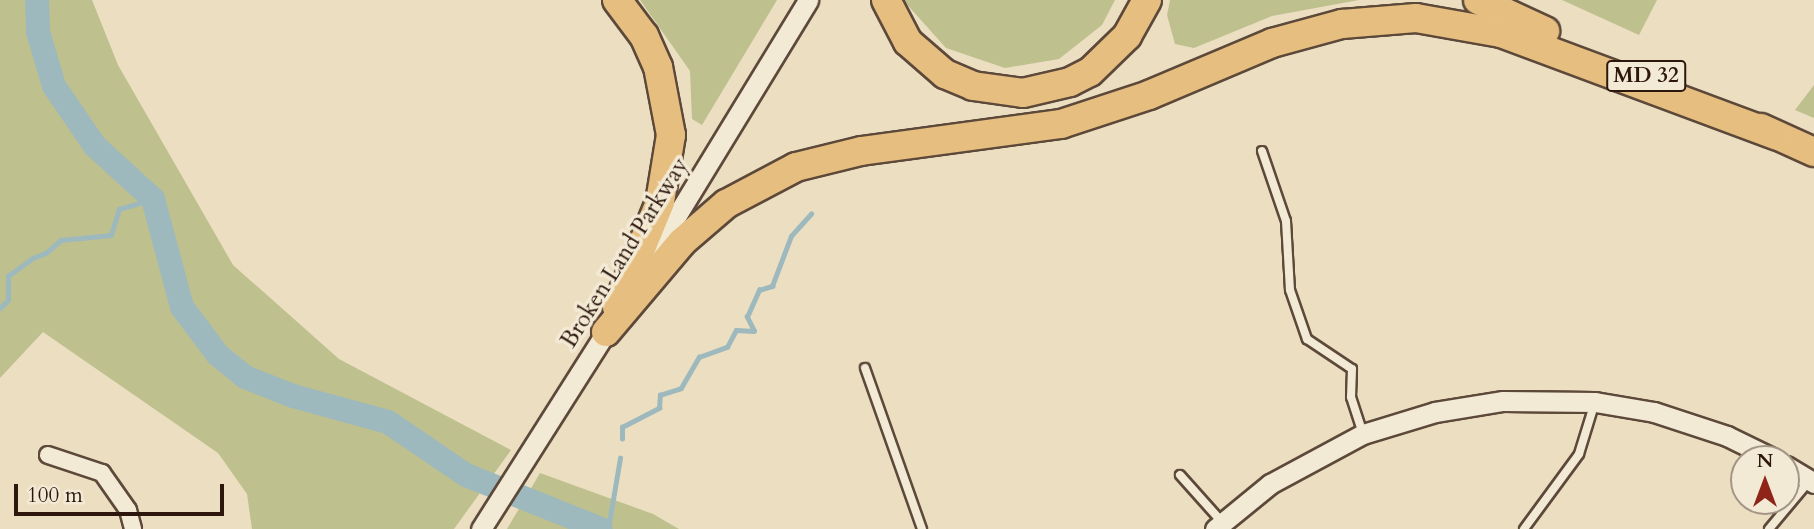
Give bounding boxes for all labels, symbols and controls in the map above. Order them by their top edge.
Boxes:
road number: MD 32 [1606,58,1686,94]
street label: Broken Land Parkway [555,153,695,353]
north arrow [1730,445,1800,515]
text: N [1757,448,1773,474]
scale bar [18,470,228,514]
text: 100 m [27,481,83,510]

